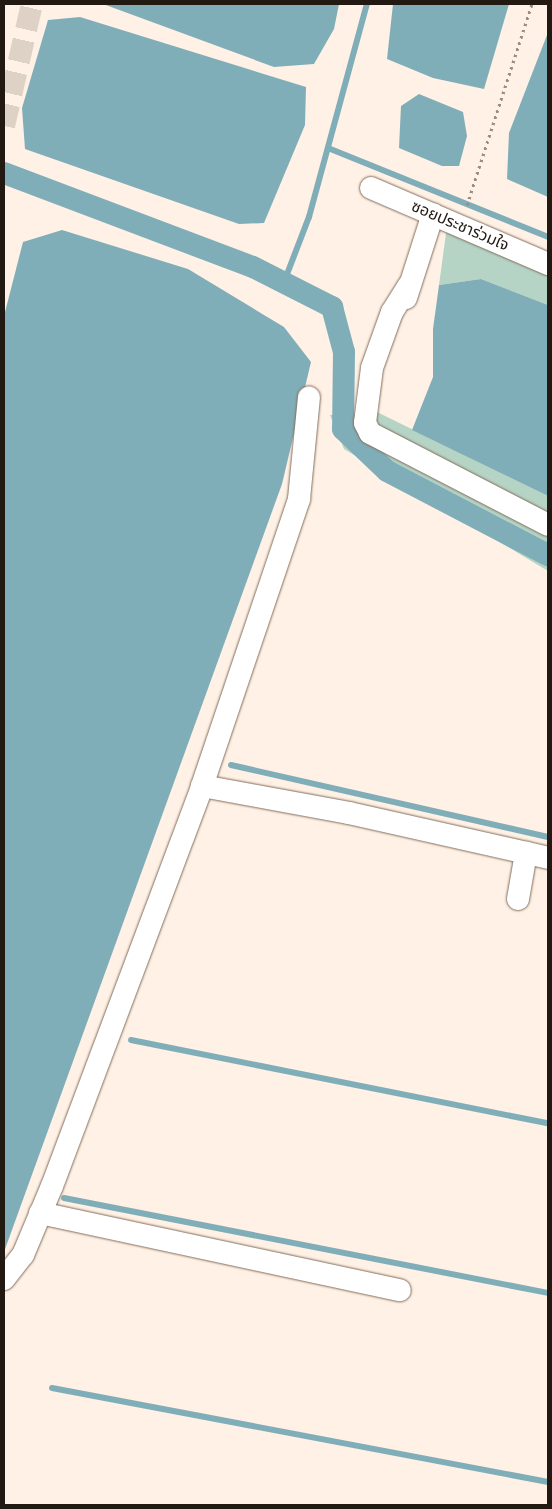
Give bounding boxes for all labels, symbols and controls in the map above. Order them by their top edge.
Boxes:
street label: ซอยประชาร่วมใจ [408,197,512,255]

